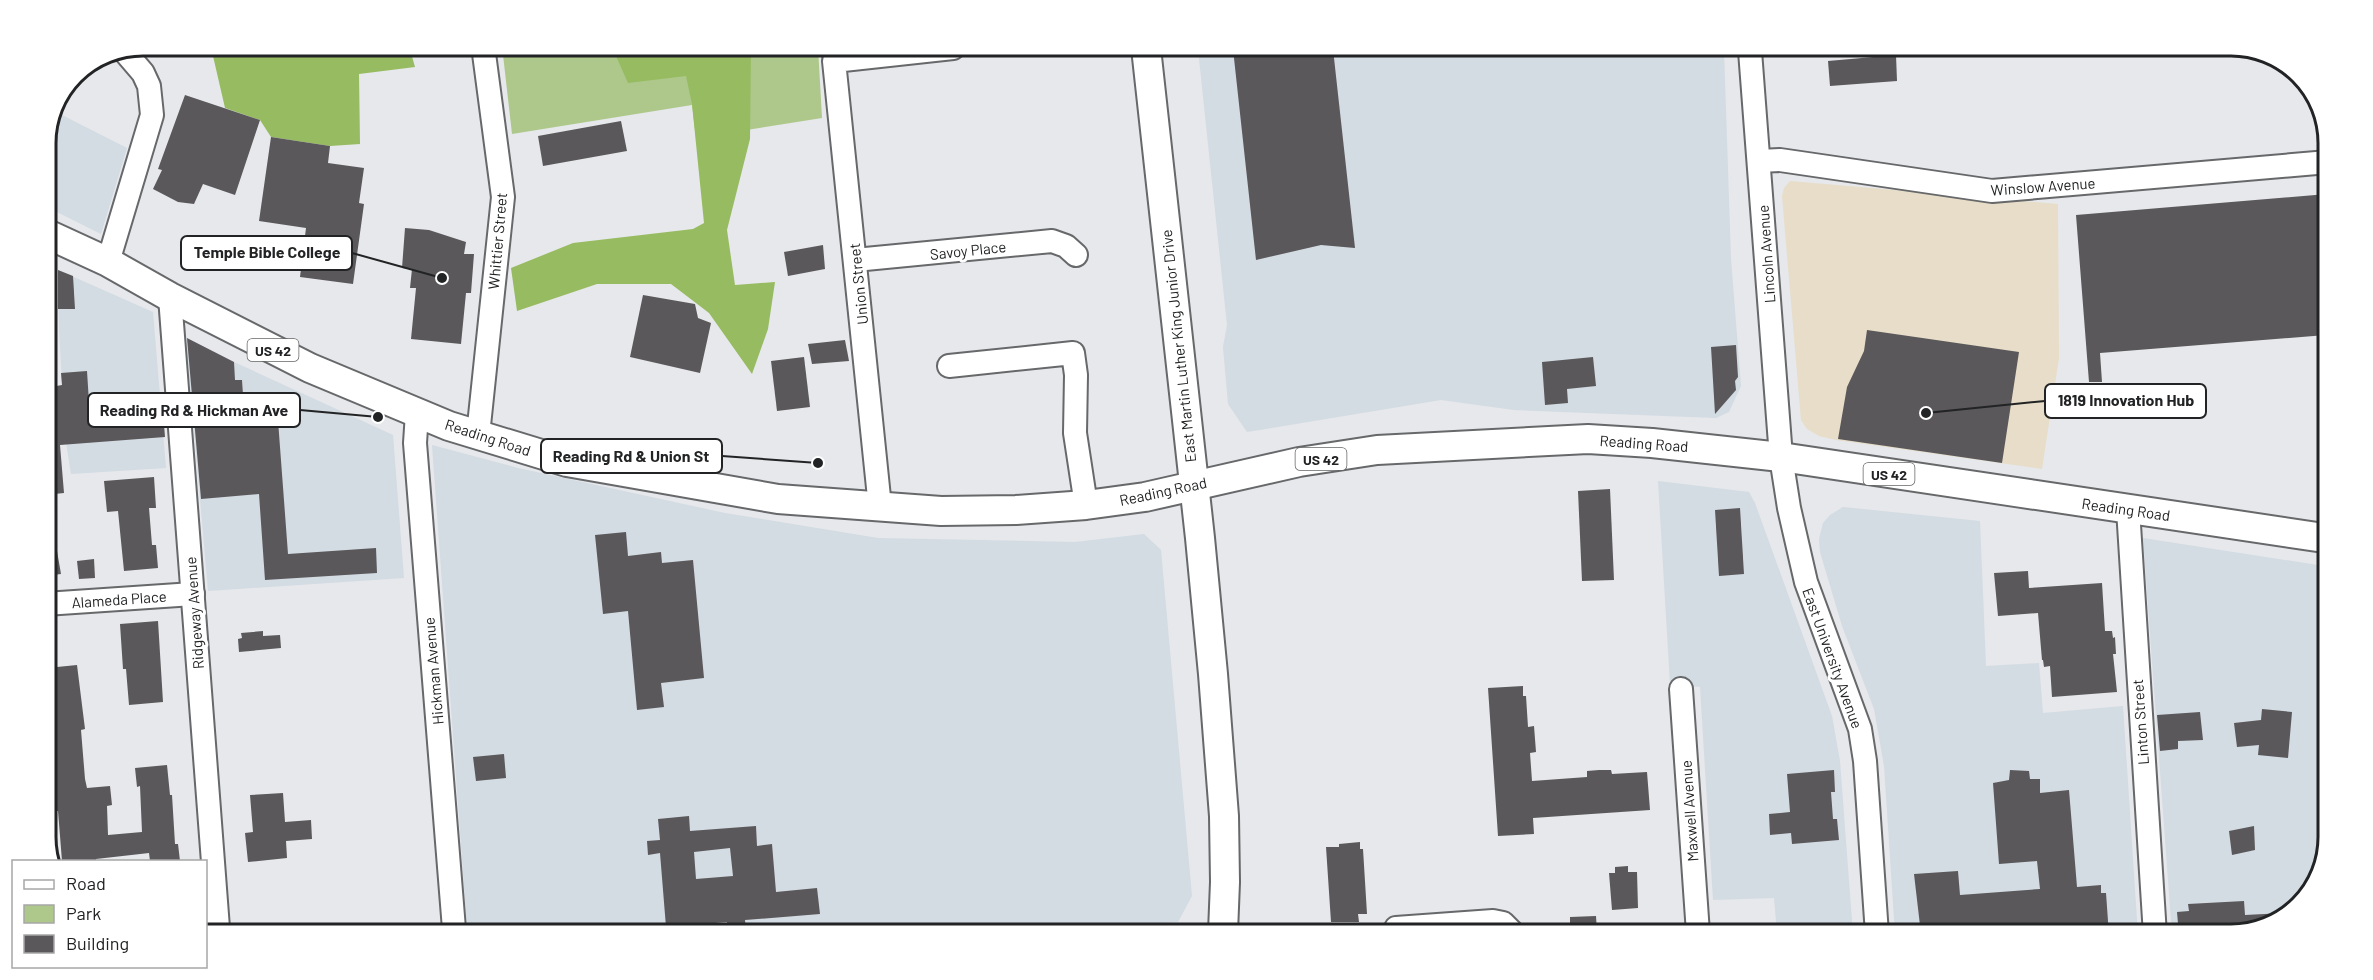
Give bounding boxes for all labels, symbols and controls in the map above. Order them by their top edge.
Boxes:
street label: Winslow Avenue [1990,173,2096,199]
street label: Whittier Street [484,192,510,290]
street label: Lincoln Avenue [1754,204,1778,304]
street label: East Martin Luther King Junior Drive [1157,229,1199,463]
callout: Temple Bible College [181,236,352,270]
street label: Savoy Place [929,237,1007,263]
text: Temple Bible College [194,242,341,261]
street label: Union Street [845,242,871,326]
road number: US 42 [248,339,298,361]
callout: 1819 Innovation Hub [2045,384,2206,418]
text: 1819 Innovation Hub [2058,390,2194,409]
callout: Reading Rd & Hickman Ave [88,393,300,427]
text: Reading Rd & Hickman Ave [100,400,289,419]
street label: Reading Road [443,415,533,459]
street label: Reading Road [1599,431,1689,455]
callout: Reading Rd & Union St [541,439,722,473]
text: Reading Rd & Union St [553,446,709,465]
road number: US 42 [1296,448,1346,470]
road number: US 42 [1864,463,1914,485]
street label: Reading Road [1118,473,1208,509]
street label: Reading Road [2081,494,2171,524]
street label: Ridgeway Avenue [181,556,207,670]
street label: East University Avenue [1799,585,1867,731]
street label: Alameda Place [71,587,167,611]
street label: Hickman Avenue [419,617,447,725]
street label: Linton Street [2128,679,2152,765]
street label: Maxwell Avenue [1676,760,1702,862]
legend [12,860,207,968]
text: Road [66,872,106,894]
text: Park [66,902,101,924]
text: Building [66,932,129,954]

